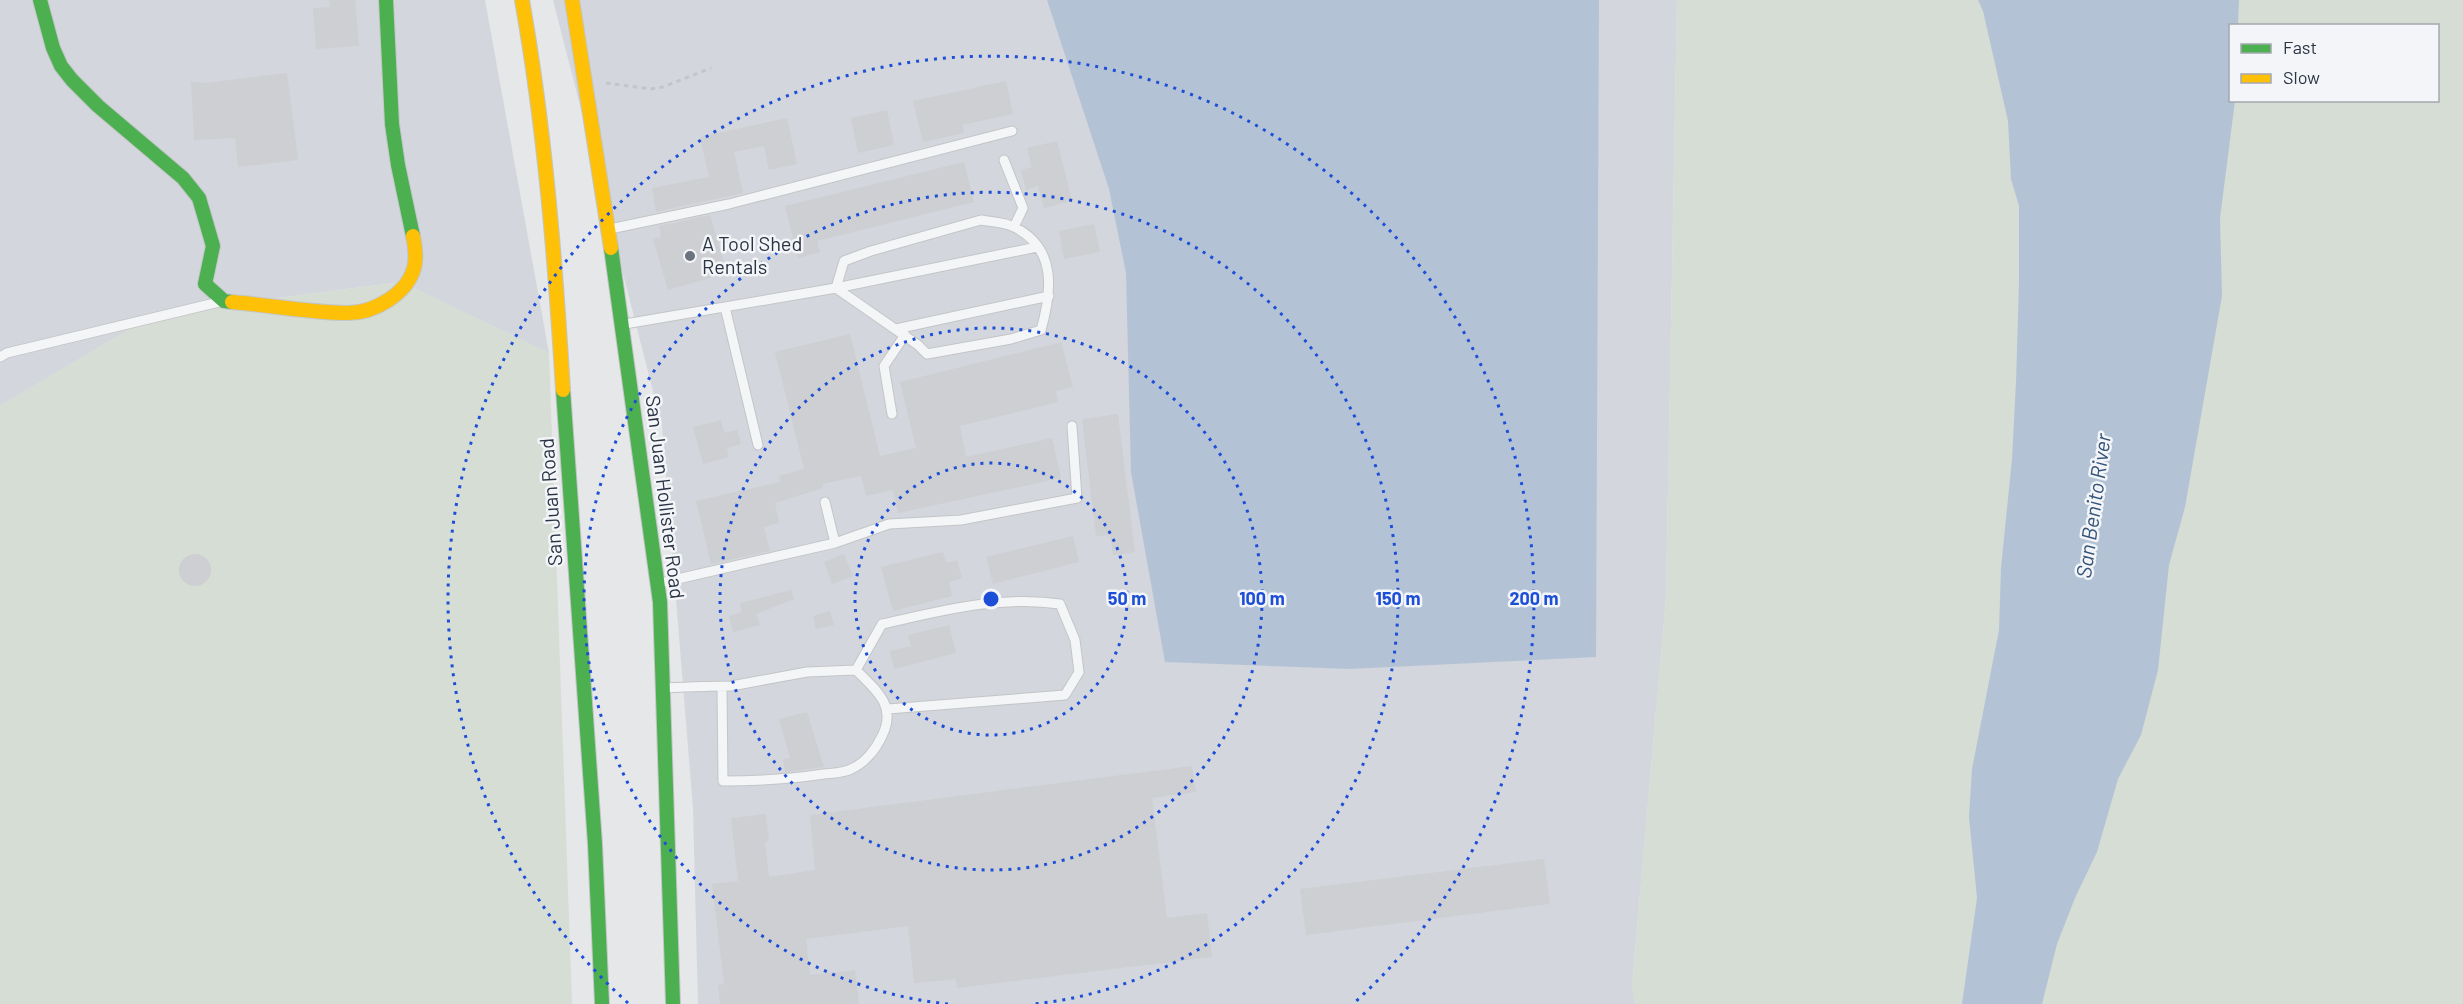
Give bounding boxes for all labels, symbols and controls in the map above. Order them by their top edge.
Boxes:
legend [2229,24,2439,102]
text: Fast [2283,36,2317,58]
text: Slow [2283,66,2320,88]
place label: A Tool Shed Rentals [702,231,802,278]
marker: A Tool Shed Rentals [683,249,697,263]
street label: San Juan Hollister Road [642,394,690,600]
water label: San Benito River [2070,431,2115,580]
street label: San Juan Road [534,437,566,567]
text: 50 m [1108,587,1146,609]
text: 100 m [1239,587,1285,609]
text: 150 m [1376,587,1420,609]
text: 200 m [1509,587,1559,609]
centre of rings [981,589,1001,609]

